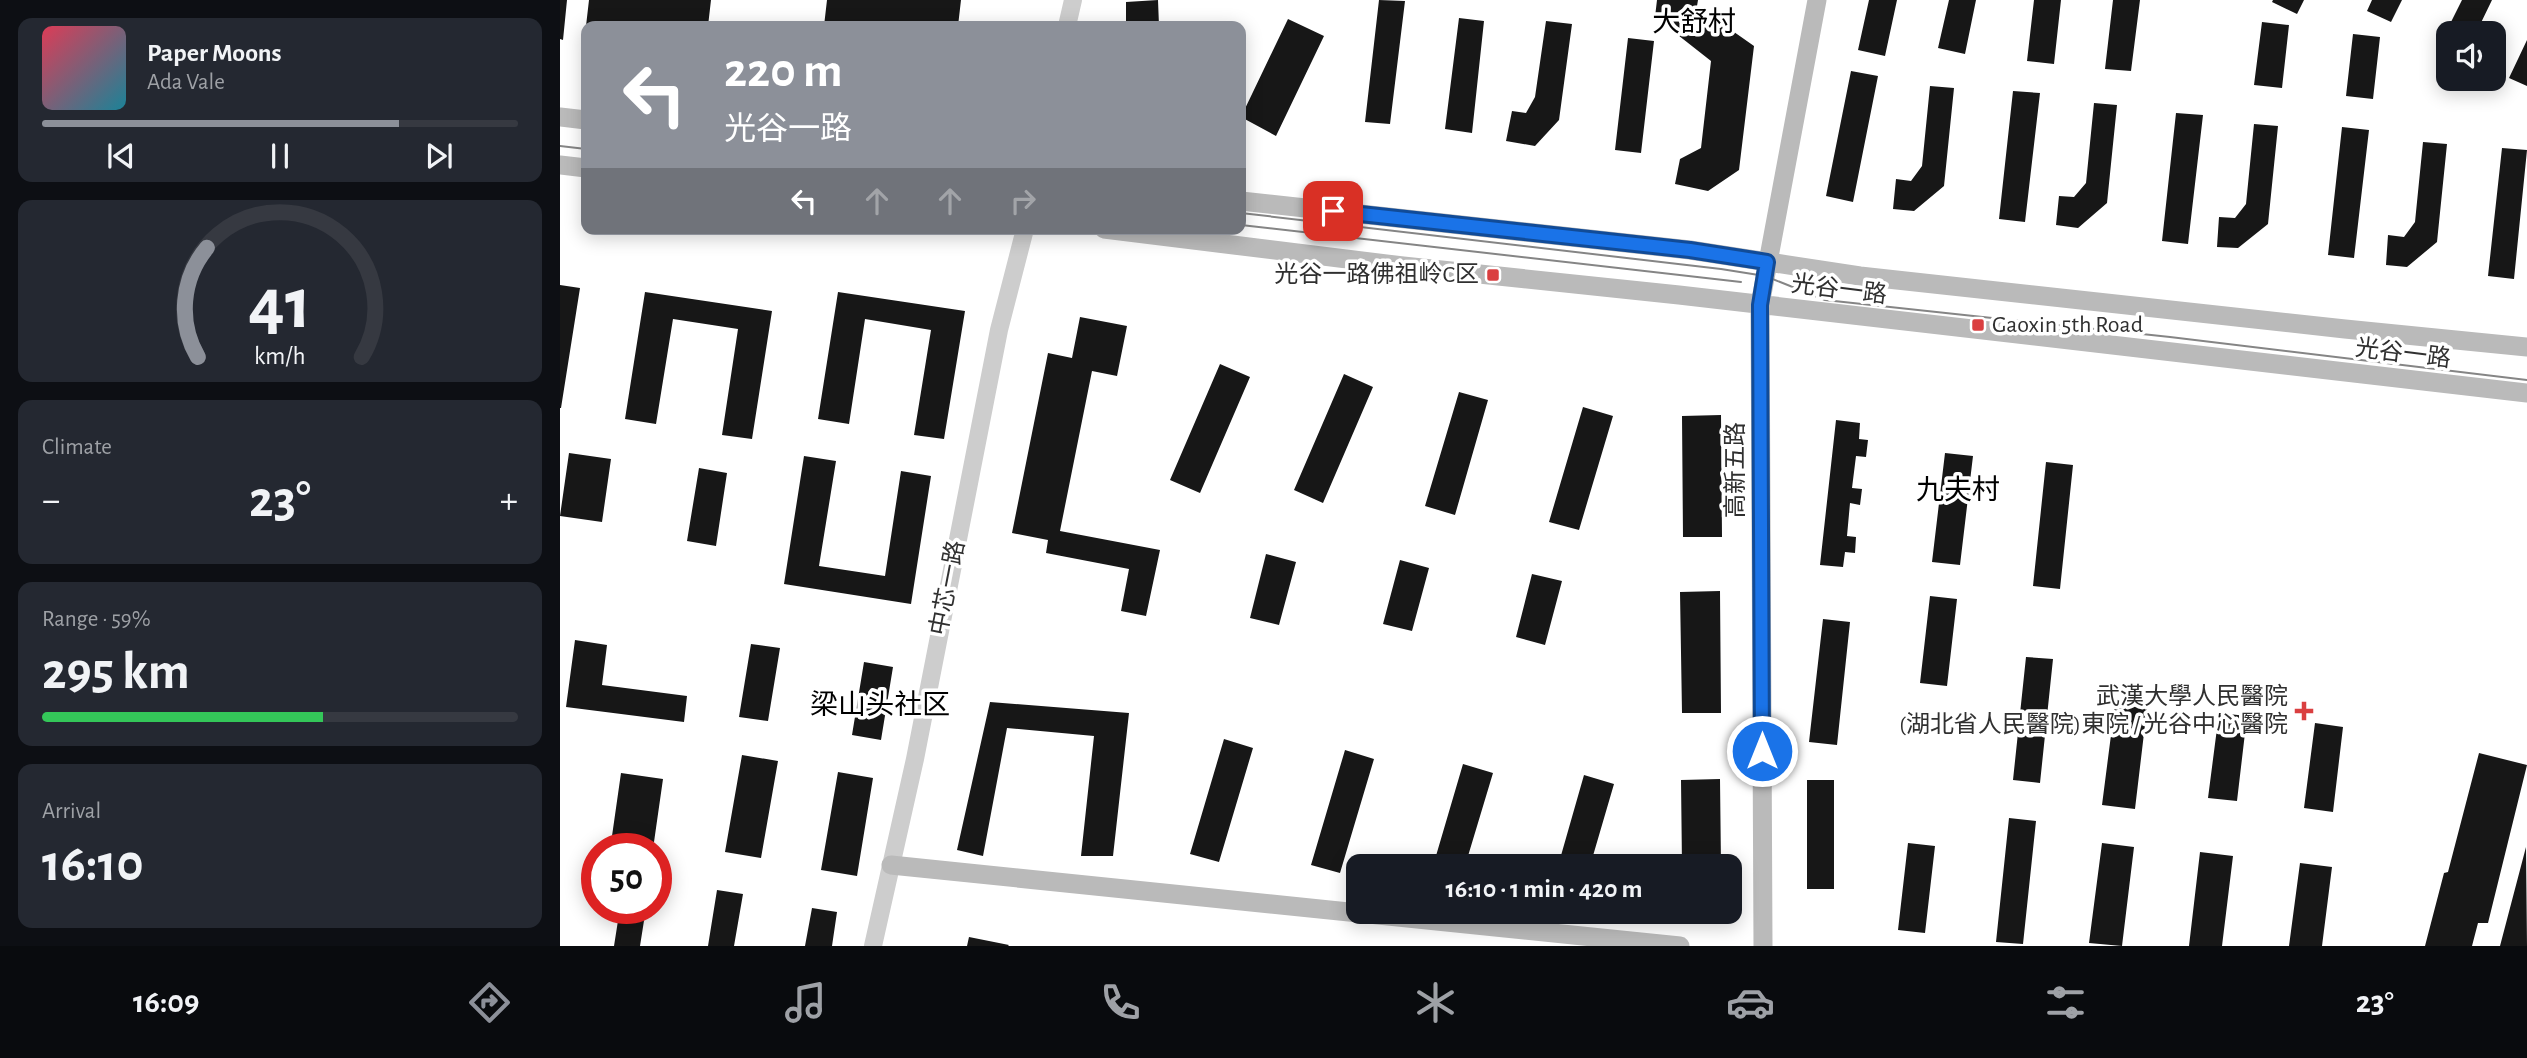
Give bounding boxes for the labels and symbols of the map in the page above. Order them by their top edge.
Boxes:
district label: 大舒村 [1652,7,1736,37]
pin [1303,181,1363,241]
place label: 光谷一路佛祖岭C区 [1275,261,1479,287]
marker: 光谷一路佛祖岭C区 [1485,267,1501,283]
street label: 光谷一路 [1790,270,1888,308]
place label: Gaoxin 5th Road [1992,313,2143,337]
marker: Gaoxin 5th Road [1970,317,1986,333]
street label: 光谷一路 [2354,334,2452,372]
street label: 高新五路 [1722,422,1748,518]
district label: 九夫村 [1916,475,2000,505]
street label: 中芯一路 [925,538,969,637]
place label: 武漢大學人民醫院 (湖北省人民醫院)東院 / 光谷中心醫院 [1899,683,2288,737]
district label: 梁山头社区 [810,690,950,720]
marker: 武漢大學人民醫院 (湖北省人民醫院)東院 / 光谷中心醫院 [2294,701,2314,721]
position arrow [1725,714,1799,788]
speed limit sign: 50 [581,833,672,924]

